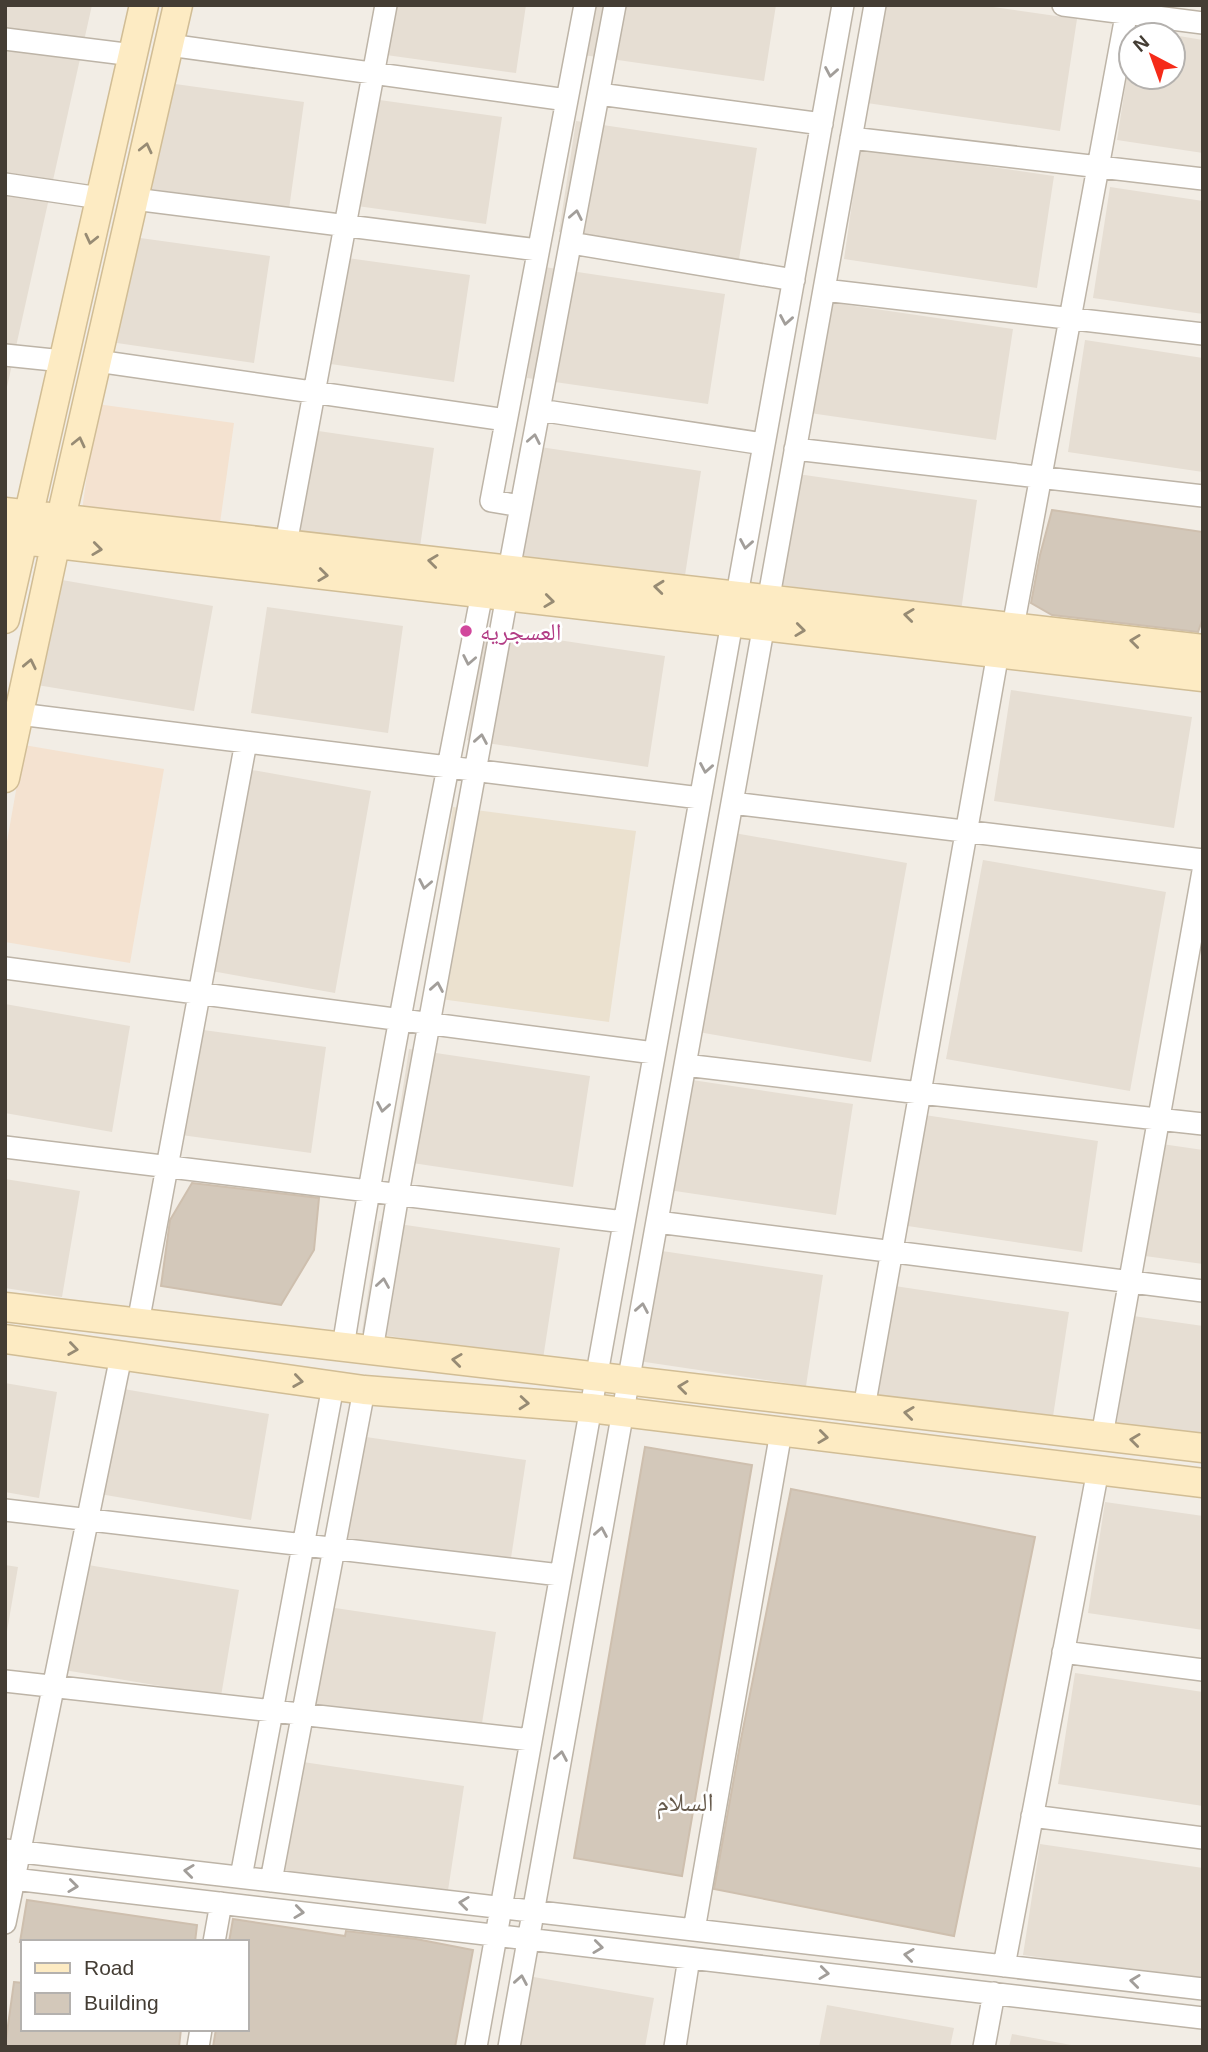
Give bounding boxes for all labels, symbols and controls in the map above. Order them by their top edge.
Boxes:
north arrow [1117,21,1187,91]
text: N [1129,31,1153,56]
one-way arrow [824,66,839,78]
one-way arrow [138,142,152,154]
one-way arrow [568,209,583,221]
one-way arrow [85,233,99,245]
one-way arrow [779,314,794,326]
one-way arrow [526,433,541,445]
one-way arrow [70,436,85,448]
one-way arrow [739,538,754,550]
one-way arrow [92,541,103,556]
one-way arrow [427,553,438,568]
one-way arrow [318,567,329,582]
one-way arrow [653,579,664,594]
one-way arrow [544,594,555,609]
one-way arrow [903,608,915,623]
place label: العسجريه [480,618,561,645]
one-way arrow [795,622,806,637]
marker: العسجريه [458,623,474,639]
one-way arrow [1129,634,1141,649]
one-way arrow [462,654,477,666]
one-way arrow [21,658,36,670]
one-way arrow [473,733,488,745]
one-way arrow [699,762,714,774]
one-way arrow [419,878,434,890]
one-way arrow [429,981,444,993]
one-way arrow [376,1101,391,1113]
one-way arrow [375,1277,390,1289]
one-way arrow [634,1302,649,1314]
one-way arrow [67,1341,79,1356]
one-way arrow [451,1353,463,1368]
one-way arrow [292,1373,304,1388]
one-way arrow [677,1379,689,1394]
one-way arrow [519,1395,530,1410]
one-way arrow [903,1406,914,1421]
one-way arrow [818,1429,829,1444]
one-way arrow [1129,1432,1141,1447]
one-way arrow [593,1526,608,1538]
one-way arrow [553,1750,568,1762]
district label: السلام [656,1787,714,1820]
one-way arrow [183,1864,195,1879]
one-way arrow [67,1878,79,1893]
one-way arrow [458,1896,469,1911]
one-way arrow [293,1904,305,1919]
one-way arrow [593,1939,604,1954]
legend [21,1940,248,2031]
one-way arrow [903,1947,915,1962]
text: Road [84,1956,134,1979]
one-way arrow [818,1966,830,1981]
one-way arrow [513,1974,528,1986]
one-way arrow [1129,1974,1141,1989]
text: Building [84,1991,159,2014]

